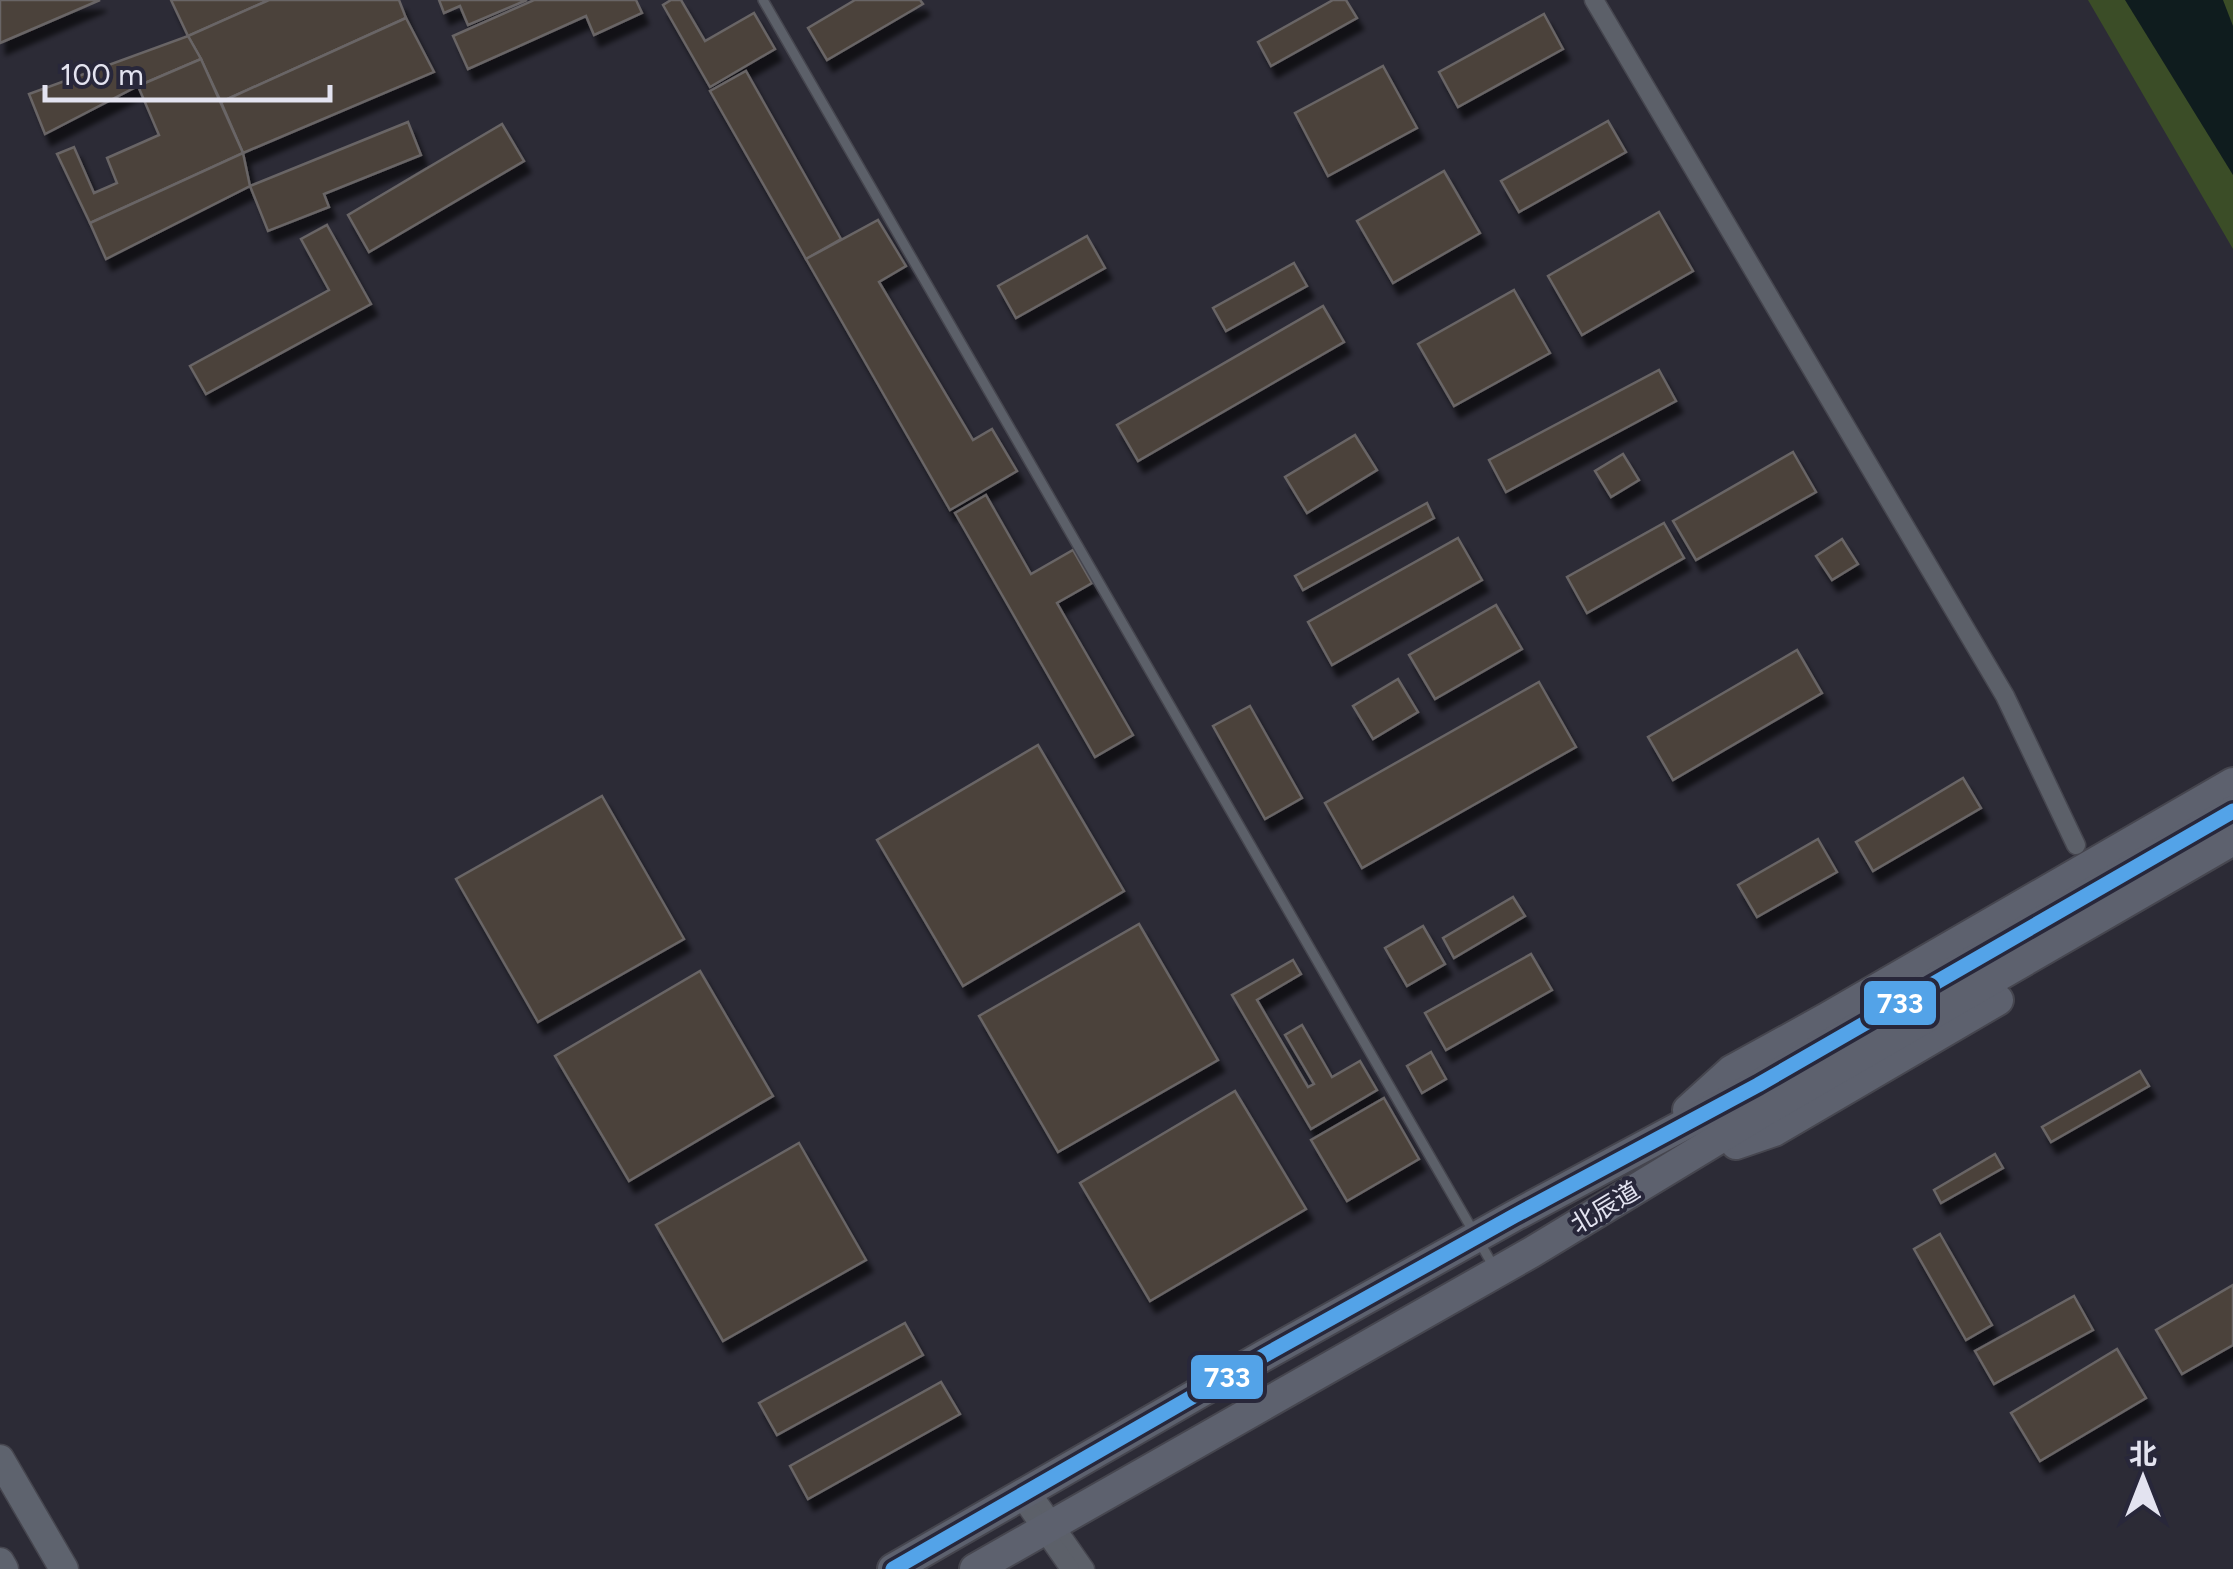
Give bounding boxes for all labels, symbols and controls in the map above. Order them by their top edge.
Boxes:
scale bar [45,40,330,102]
text: 100 m [60,56,144,93]
line badge: 733 [1862,979,1938,1027]
text: 733 [1877,986,1923,1020]
street label: 北辰道 [1565,1175,1645,1239]
line badge: 733 [1189,1353,1265,1401]
text: 733 [1204,1360,1250,1394]
north arrow [2093,1429,2193,1529]
text: 北 [2129,1437,2157,1471]

